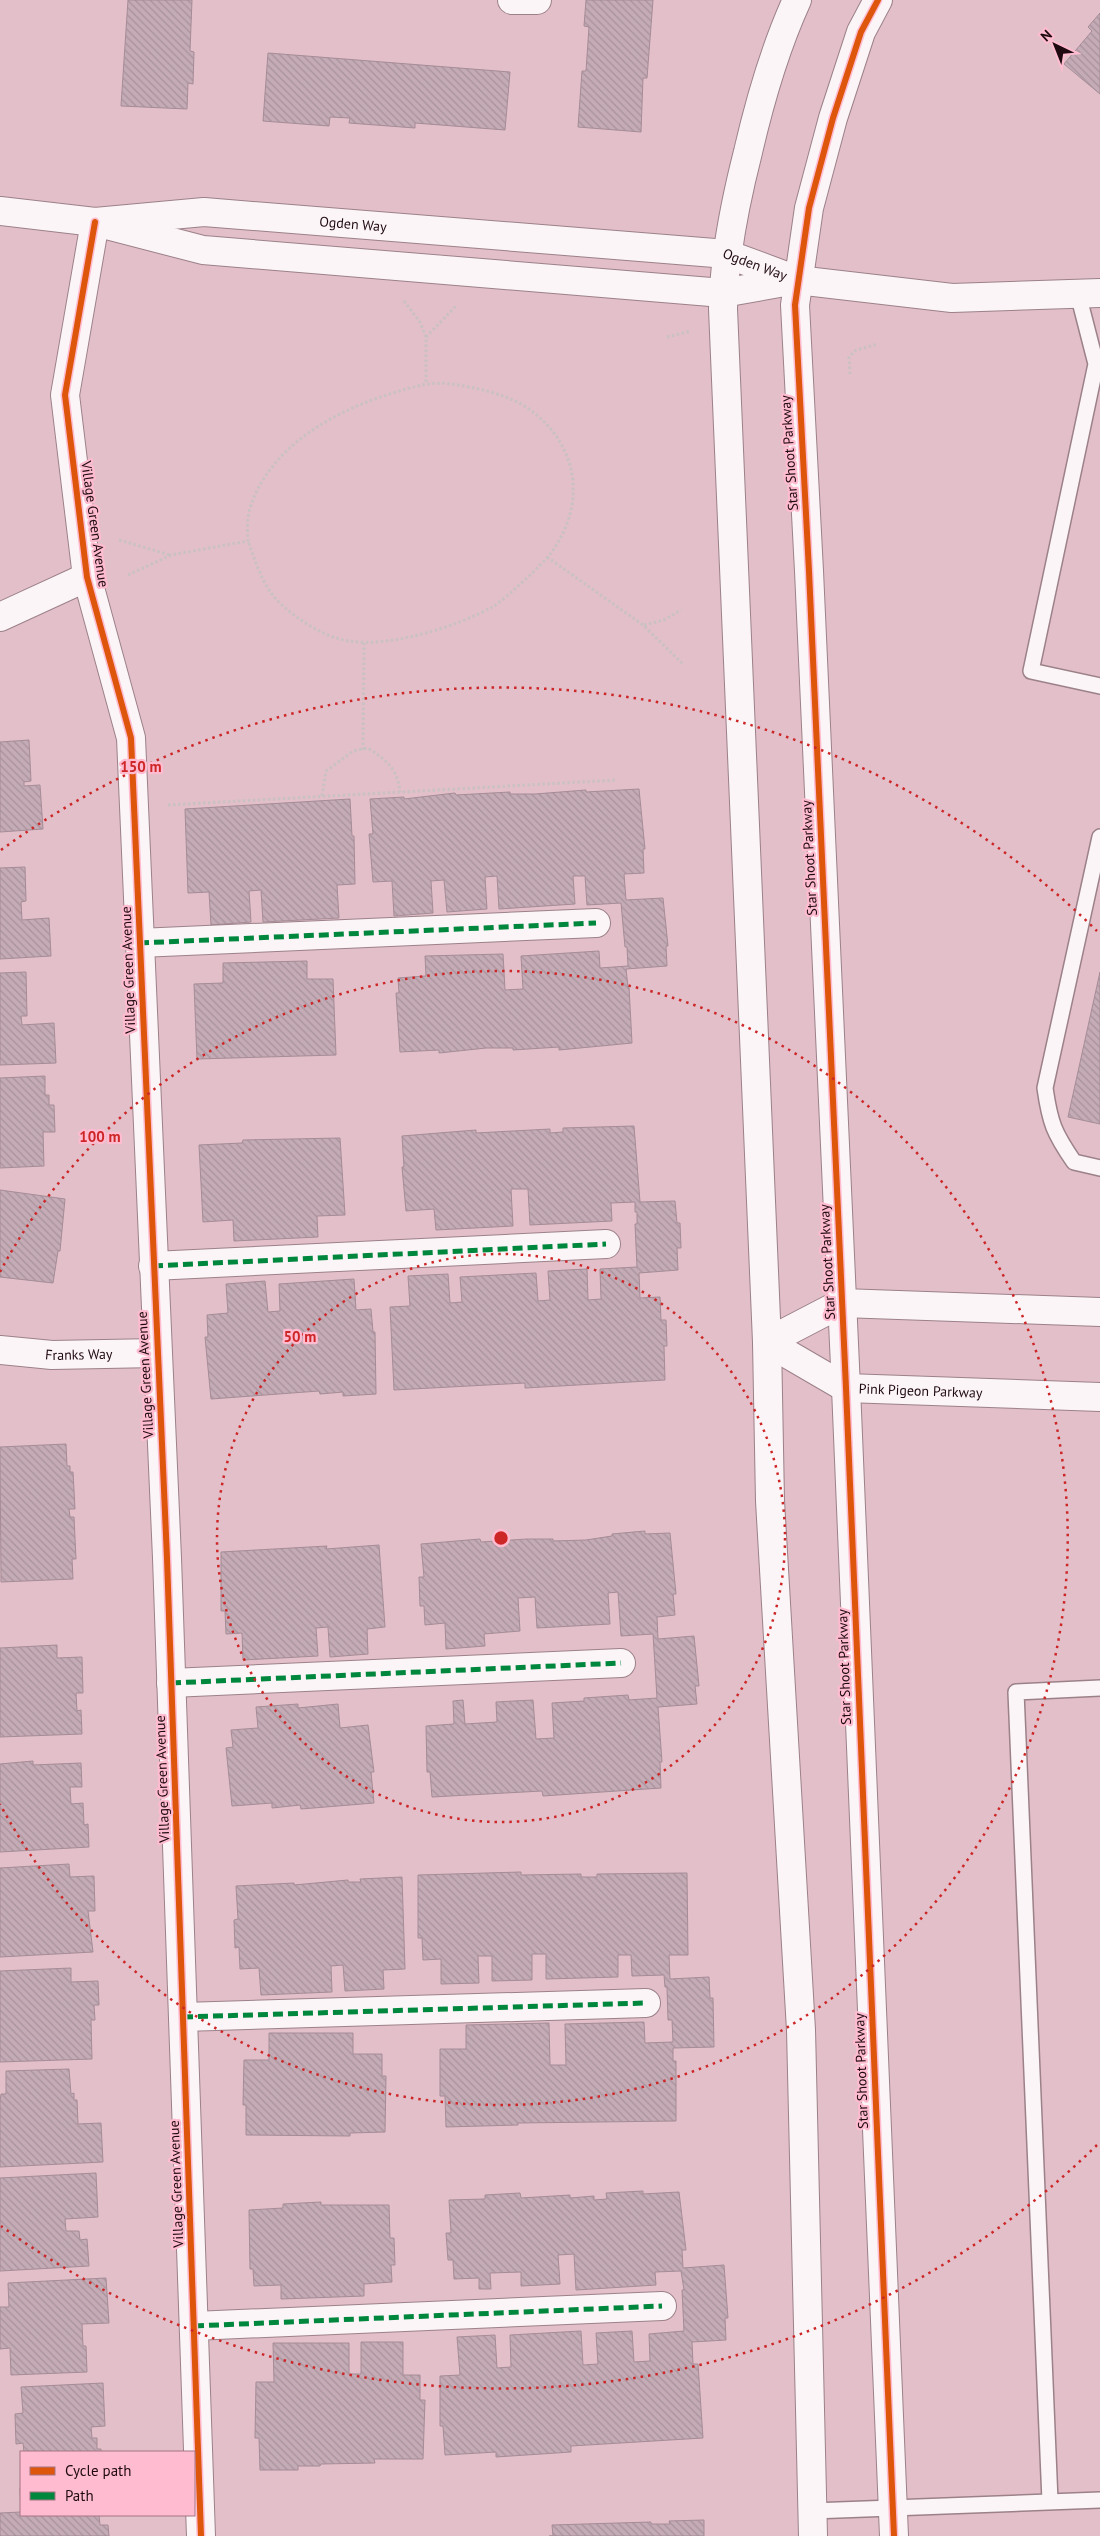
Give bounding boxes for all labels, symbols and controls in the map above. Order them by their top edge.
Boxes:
north arrow [1030,20,1080,70]
text: N [1037,26,1056,45]
street label: Ogden Way [319,212,388,236]
street label: Ogden Way [720,244,790,285]
street label: Star Shoot Parkway [776,394,802,511]
street label: Village Green Avenue [77,459,113,588]
text: 150 m [120,757,162,776]
street label: Star Shoot Parkway [797,799,821,916]
street label: Village Green Avenue [117,906,139,1035]
text: 100 m [79,1127,121,1146]
street label: Star Shoot Parkway [815,1203,839,1320]
street label: Village Green Avenue [133,1311,157,1440]
text: 50 m [284,1327,316,1346]
street label: Franks Way [44,1345,113,1364]
street label: Pink Pigeon Parkway [858,1379,983,1402]
centre of rings [492,1529,510,1547]
street label: Star Shoot Parkway [833,1608,855,1725]
street label: Village Green Avenue [151,1715,173,1844]
street label: Star Shoot Parkway [850,2012,872,2129]
street label: Village Green Avenue [165,2120,187,2249]
legend [20,2451,195,2516]
text: Cycle path [65,2461,131,2480]
text: Path [65,2486,94,2505]

